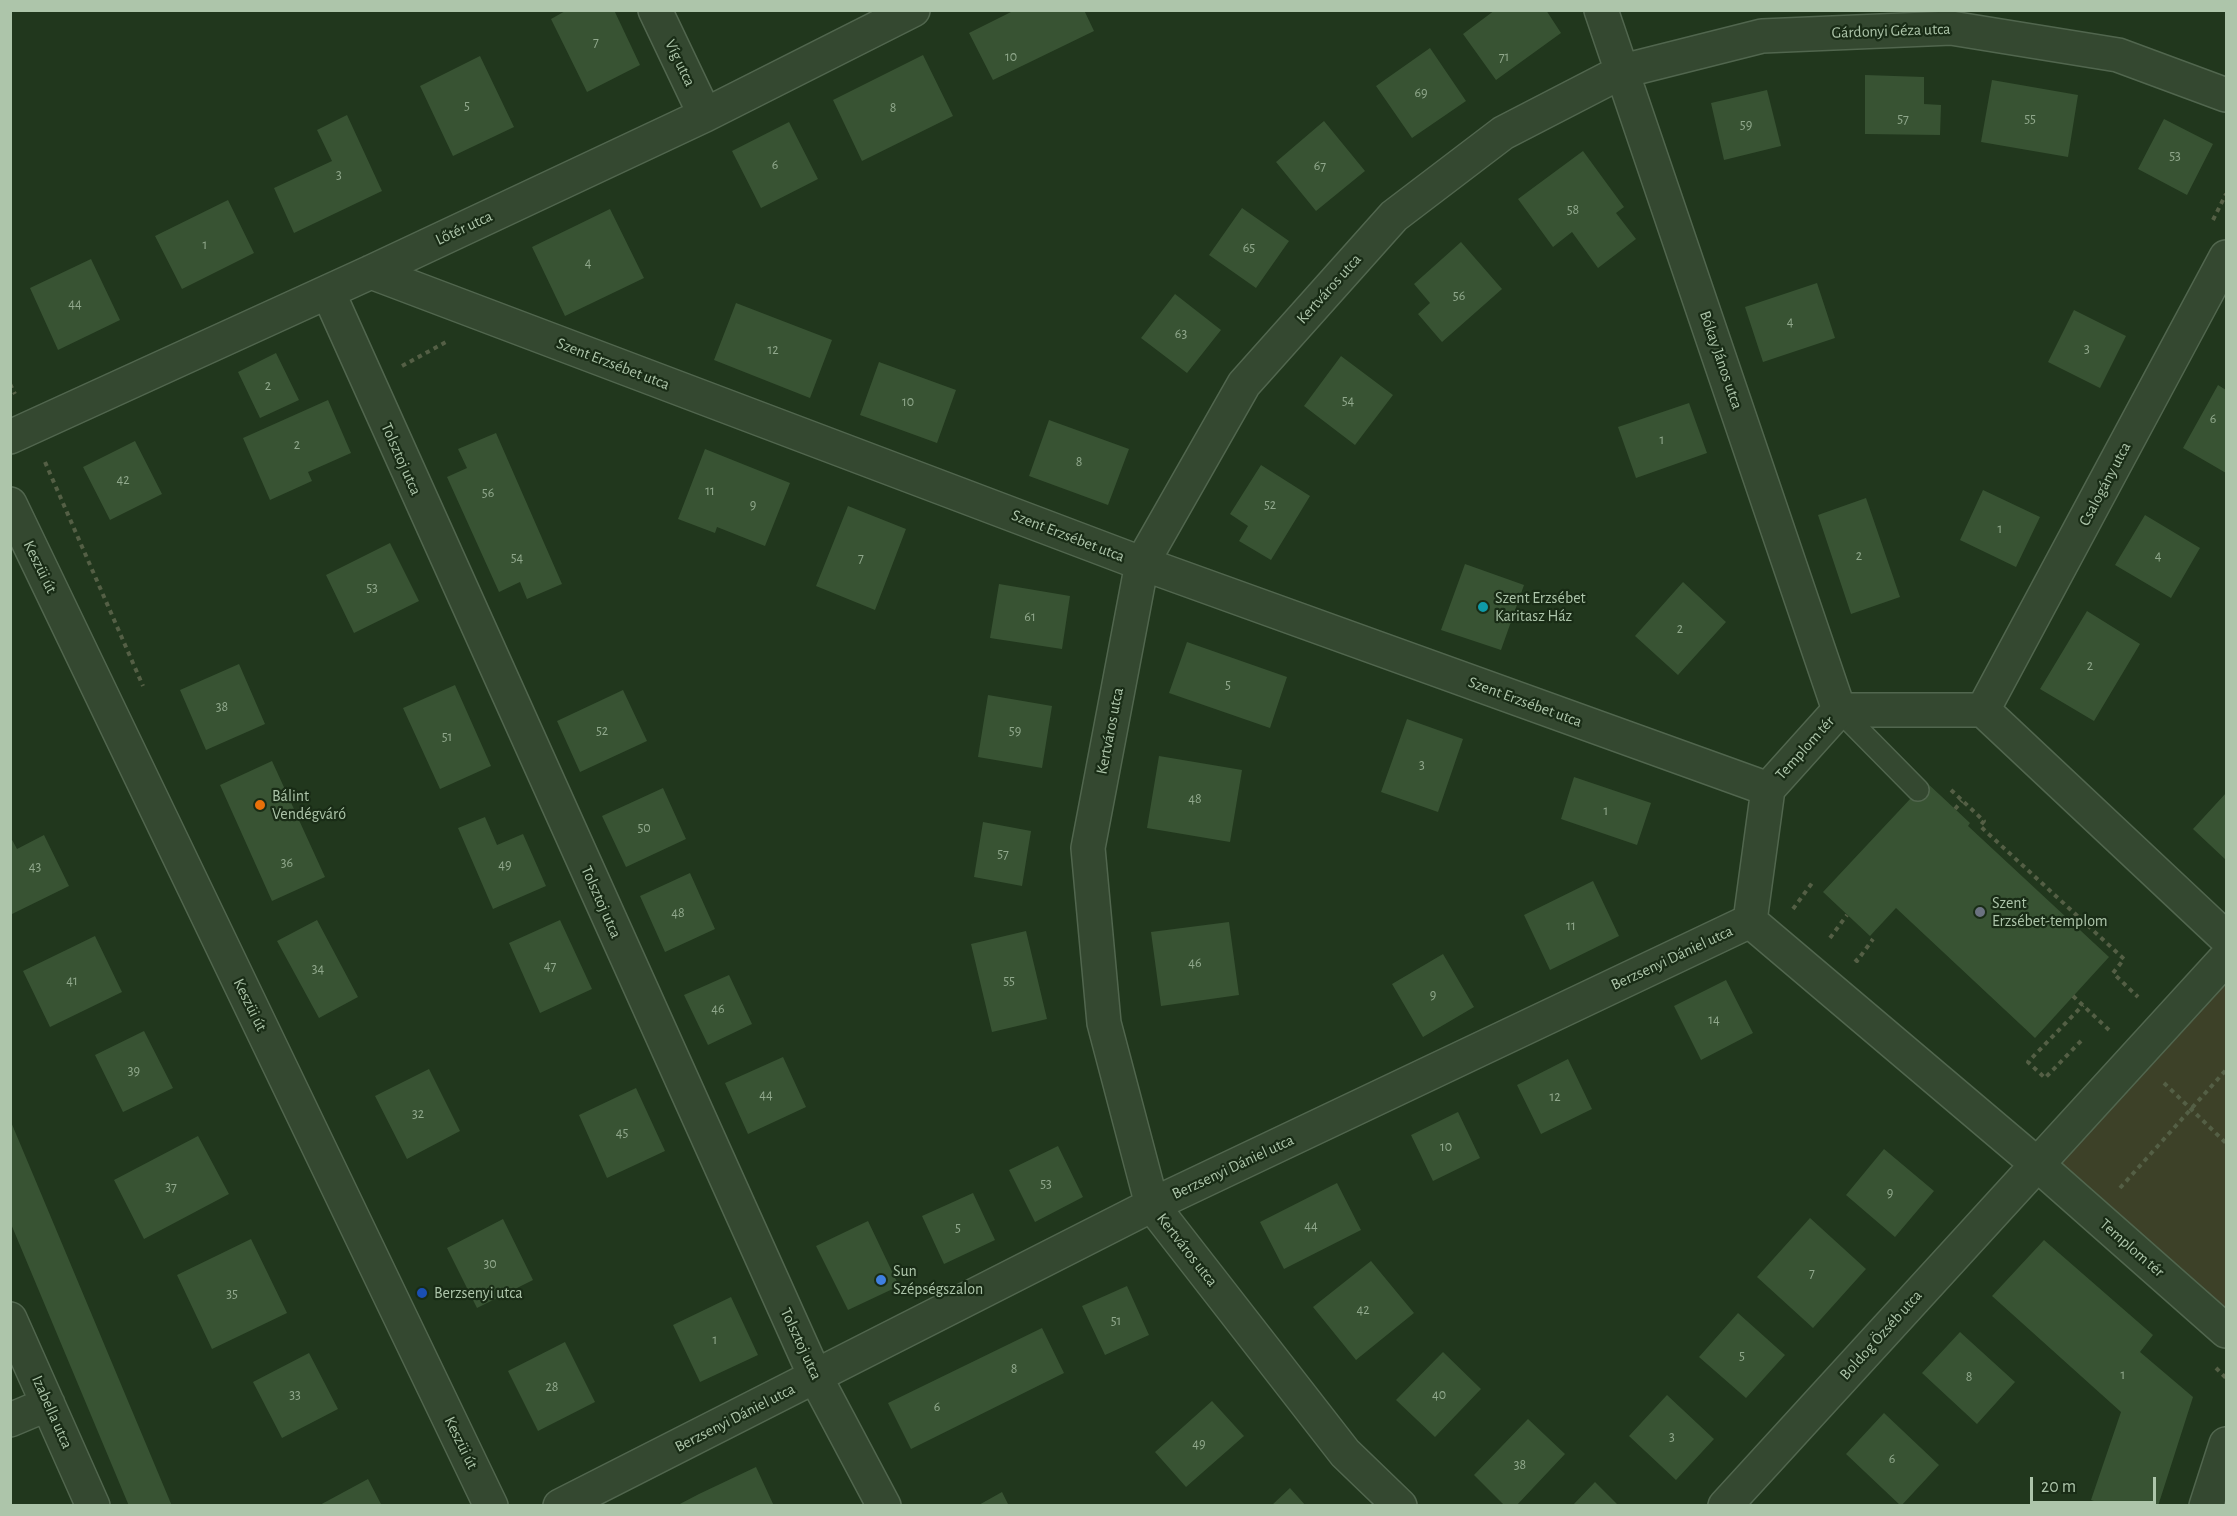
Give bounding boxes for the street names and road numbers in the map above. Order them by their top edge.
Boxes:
street label: Gárdonyi Géza utca [1831,19,1951,43]
street label: Víg utca [660,36,700,90]
street label: Lőtér utca [432,206,496,250]
street label: Kertváros utca [1292,250,1366,328]
street label: Bókay János utca [1695,308,1747,412]
street label: Szent Erzsébet utca [554,334,672,394]
street label: Tolsztoj utca [377,420,425,498]
street label: Csalogány utca [2075,439,2135,529]
street label: Szent Erzsébet utca [1009,506,1127,566]
street label: Keszüi út [19,538,61,596]
street label: Szent Erzsébet utca [1465,673,1585,731]
street label: Kertváros utca [1092,686,1128,776]
street label: Templom tér [1771,712,1839,784]
street label: Tolsztoj utca [577,863,625,941]
street label: Berzsenyi Dániel utca [1608,921,1736,995]
street label: Keszüi út [229,976,271,1034]
street label: Berzsenyi Dániel utca [1169,1130,1297,1204]
street label: Kertváros utca [1152,1210,1222,1290]
street label: Templom tér [2096,1215,2168,1281]
street label: Boldog Özséb utca [1836,1286,1926,1384]
street label: Tolsztoj utca [776,1305,826,1383]
street label: Izabella utca [27,1372,77,1452]
street label: Berzsenyi Dániel utca [672,1379,798,1457]
street label: Keszüi út [440,1414,482,1472]

